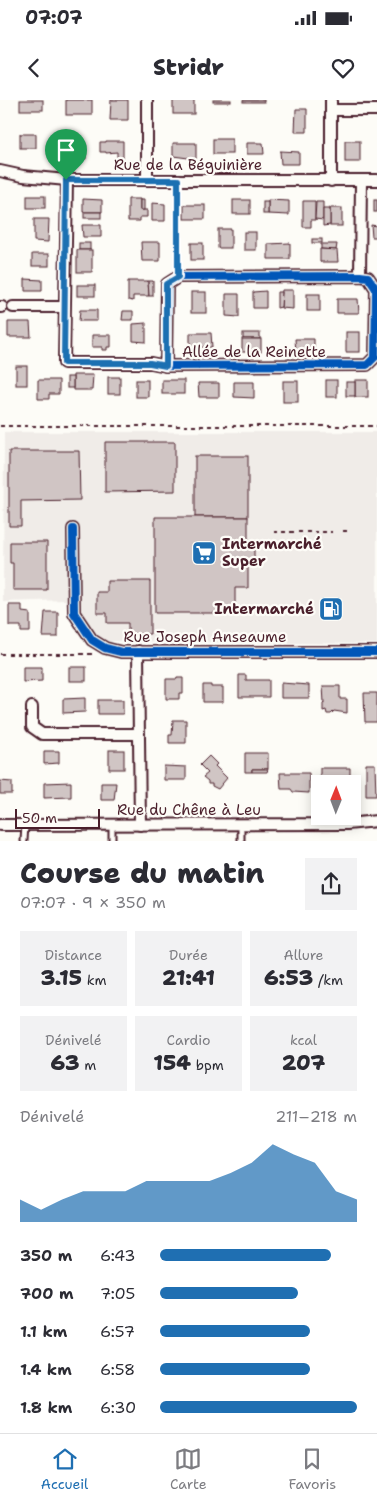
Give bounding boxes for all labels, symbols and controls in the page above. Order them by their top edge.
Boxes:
text: 07:07 [25,5,83,30]
text: Stridr [153,53,224,82]
icon: back [20,54,48,82]
icon: heart [329,54,357,82]
pin [45,129,87,180]
icon: arrive [52,136,80,164]
street label: Rue de la Béguinière [114,155,262,175]
street label: Allée de la Reinette [182,342,326,362]
place label: Intermarché Super [222,534,322,571]
supermarket icon: Intermarché Super [191,540,217,566]
fuel station icon: Intermarché [318,596,344,622]
place label: Intermarché [214,599,314,619]
street label: Rue Joseph Anseaume [124,627,286,647]
north arrow [311,775,361,825]
map controls [311,775,361,825]
street label: Rue du Chêne à Leu [117,800,261,820]
scale bar [15,806,100,829]
text: 50 m [22,809,57,827]
text: Course du matin [20,854,264,892]
button: share [305,858,357,910]
text: 07:07 · 9 × 350 m [20,892,166,913]
text: Distance [45,946,102,964]
text: Durée [169,946,208,964]
text: Allure [284,946,324,964]
text: 3.15 [40,964,82,992]
text: 21:41 [162,964,215,992]
text: 6:53 [264,964,313,992]
text: km [82,971,107,989]
text: /km [313,971,343,989]
text: Dénivelé [45,1031,102,1049]
text: Cardio [167,1031,210,1049]
text: kcal [290,1031,317,1049]
text: 63 [51,1049,80,1077]
text: 154 [153,1049,191,1077]
text: 207 [282,1049,325,1077]
text: m [80,1056,96,1074]
text: bpm [191,1056,224,1074]
text: Dénivelé [20,1106,84,1127]
text: 211–218 m [275,1106,357,1127]
text: 350 m [20,1245,72,1266]
text: 6:43 [100,1245,135,1266]
text: 700 m [20,1283,74,1304]
text: 7:05 [100,1283,135,1304]
text: 1.1 km [20,1321,67,1342]
text: 6:57 [100,1321,135,1342]
text: 1.4 km [20,1359,72,1380]
text: 6:58 [100,1359,135,1380]
text: 1.8 km [20,1397,72,1418]
text: 6:30 [100,1397,136,1418]
tab: Accueil [41,1445,88,1493]
tab: Carte [170,1445,207,1493]
tab: Favoris [288,1445,336,1493]

